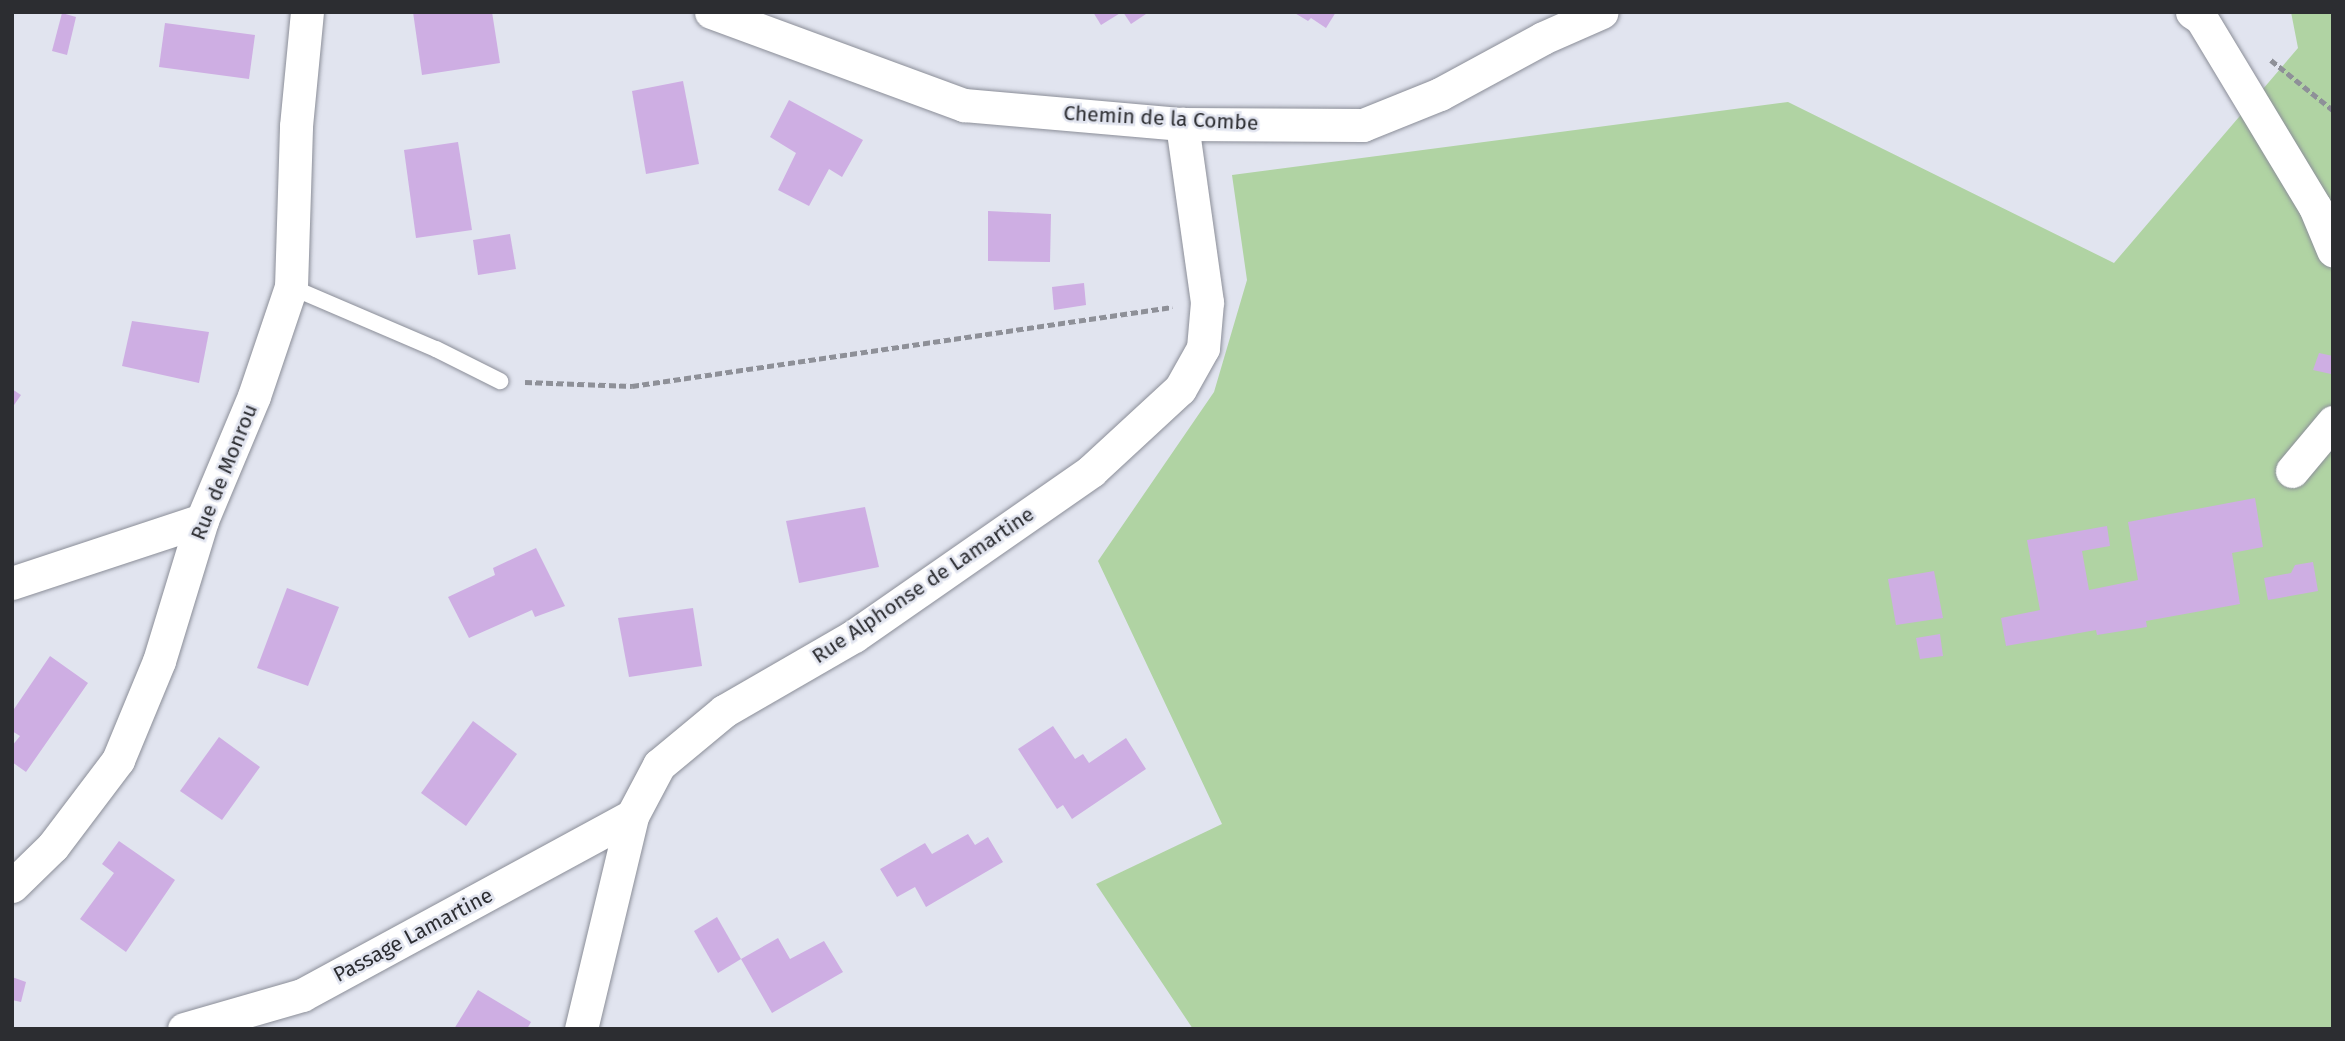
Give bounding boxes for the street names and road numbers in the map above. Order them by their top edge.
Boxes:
street label: Chemin de la Combe [1063,100,1259,136]
street label: Rue de Monrou [185,400,263,544]
street label: Rue Alphonse de Lamartine [807,501,1039,669]
street label: Passage Lamartine [329,882,497,988]

